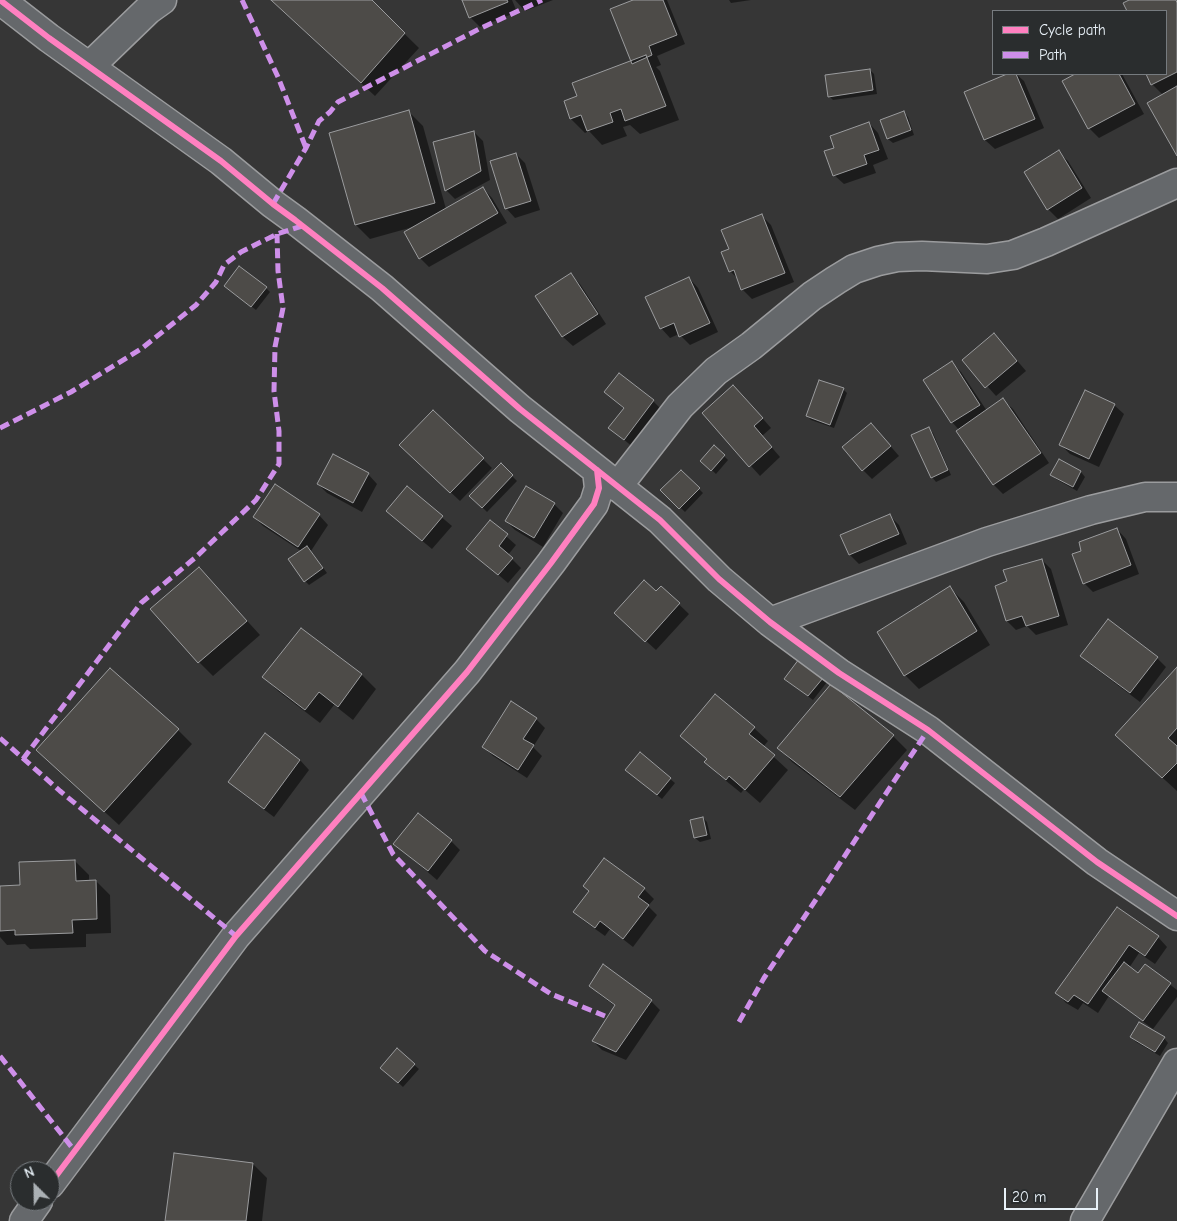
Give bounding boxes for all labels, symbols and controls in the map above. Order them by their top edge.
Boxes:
legend [992,10,1167,75]
text: Cycle path [1039,21,1106,39]
text: Path [1039,46,1067,64]
north arrow [10,1161,60,1211]
text: N [22,1163,37,1182]
scale bar [1007,1178,1101,1210]
text: 20 m [1012,1188,1046,1206]

